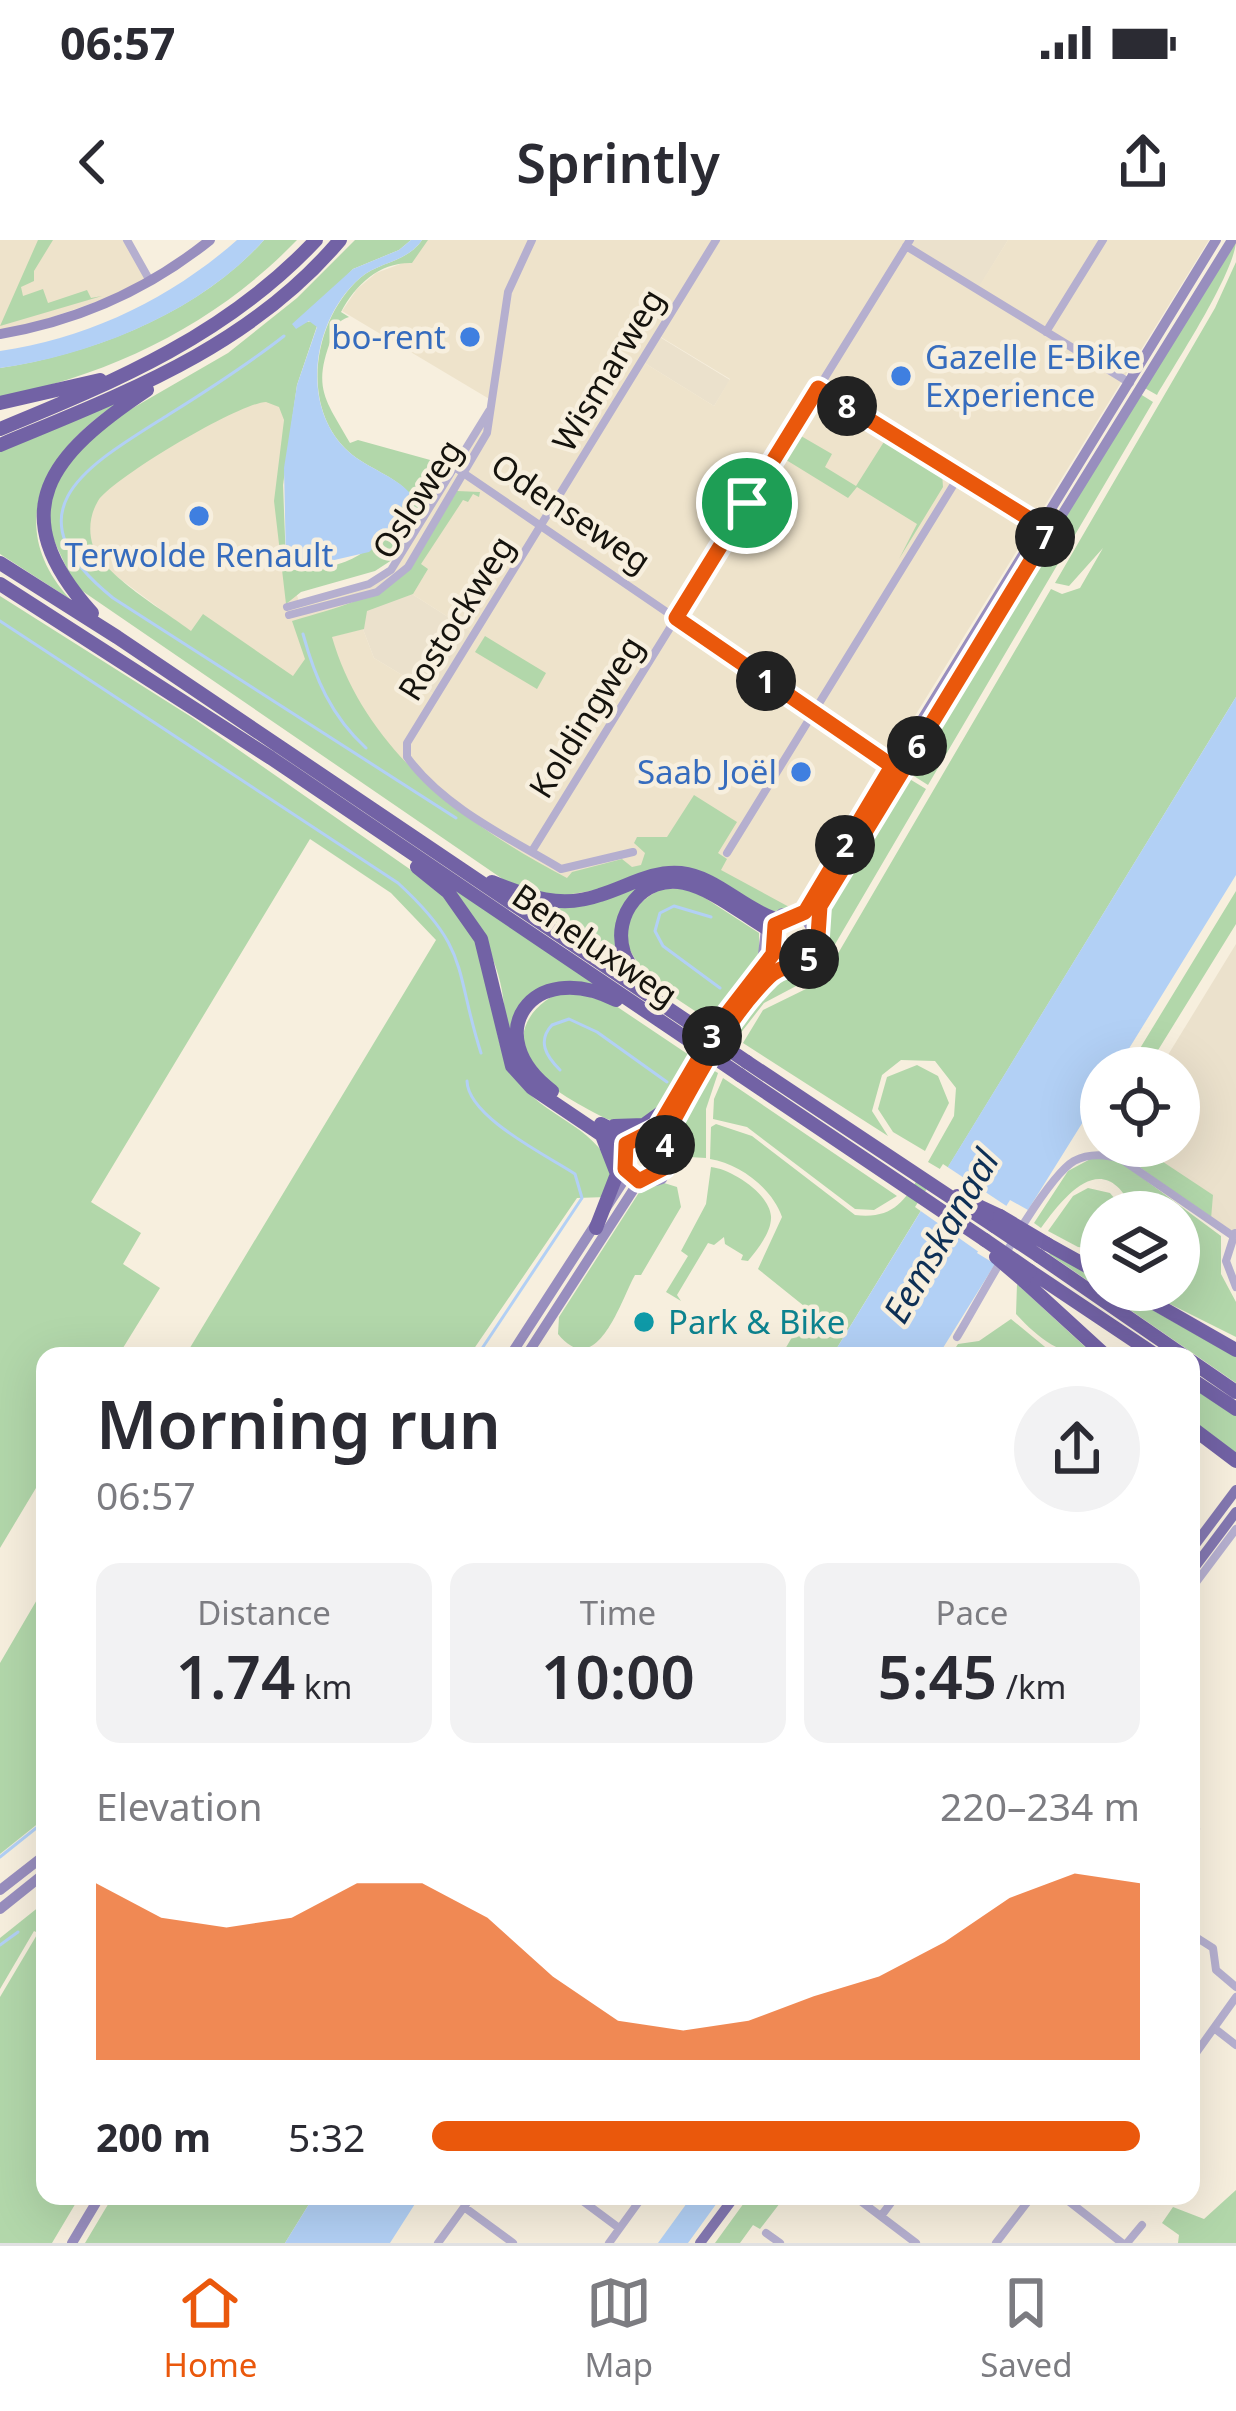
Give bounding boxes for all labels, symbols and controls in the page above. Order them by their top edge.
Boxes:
text: 06:57 [60,12,176,73]
text: Sprintly [516,125,720,199]
icon: back [60,129,126,195]
icon: share [1110,129,1176,195]
street label: Wismarweg [541,280,674,460]
place label: bo-rent [331,314,446,359]
marker: bo-rent [457,324,483,350]
place label: Gazelle E-Bike Experience [925,334,1141,417]
marker: Gazelle E-Bike Experience [888,363,914,389]
pin: 8 [817,376,877,436]
text: 8 [838,383,856,428]
street label: Osloweg [361,430,472,567]
street label: Odenseweg [483,443,660,583]
pin [696,452,798,554]
icon: arrive [714,470,780,536]
marker: Terwolde Renault [186,503,212,529]
pin: 7 [1015,507,1075,567]
text: 7 [1036,514,1054,559]
street label: Rostockweg [387,527,524,709]
place label: Terwolde Renault [64,532,334,577]
street label: Koldingweg [518,627,653,806]
pin: 1 [736,651,796,711]
text: 1 [757,658,775,703]
pin: 6 [887,716,947,776]
text: 6 [908,723,926,768]
place label: Saab Joël [637,749,777,794]
marker: Saab Joël [788,759,814,785]
pin: 2 [815,815,875,875]
text: 2 [836,822,854,867]
street label: Beneluxweg [504,873,687,1016]
pin: 5 [779,929,839,989]
text: 5 [800,936,818,981]
pin: 3 [682,1006,742,1066]
text: 3 [703,1013,721,1058]
map controls [1080,1047,1200,1311]
button: locate [1080,1047,1200,1167]
pin: 4 [635,1115,695,1175]
text: 4 [656,1122,674,1167]
water label: Eemskanaal [871,1139,1010,1331]
button: layers [1080,1191,1200,1311]
place label: Park & Bike [668,1299,845,1344]
marker: Park & Bike [631,1309,657,1335]
text: Morning run [96,1378,501,1468]
button: share [1014,1386,1140,1512]
text: 06:57 [96,1468,196,1521]
text: Distance [197,1590,331,1635]
text: Time [580,1590,656,1635]
text: Pace [936,1590,1008,1635]
text: 1.74 [176,1635,295,1717]
text: 10:00 [541,1635,695,1717]
text: 5:45 [878,1635,997,1717]
text: km [295,1664,352,1709]
text: /km [997,1664,1066,1709]
text: Elevation [96,1779,263,1832]
text: 220–234 m [940,1779,1140,1832]
text: 200 m [96,2110,211,2163]
text: 5:32 [288,2110,365,2163]
tab: Home [164,2270,257,2387]
tab: Map [584,2270,653,2387]
tab: Saved [980,2270,1072,2387]

